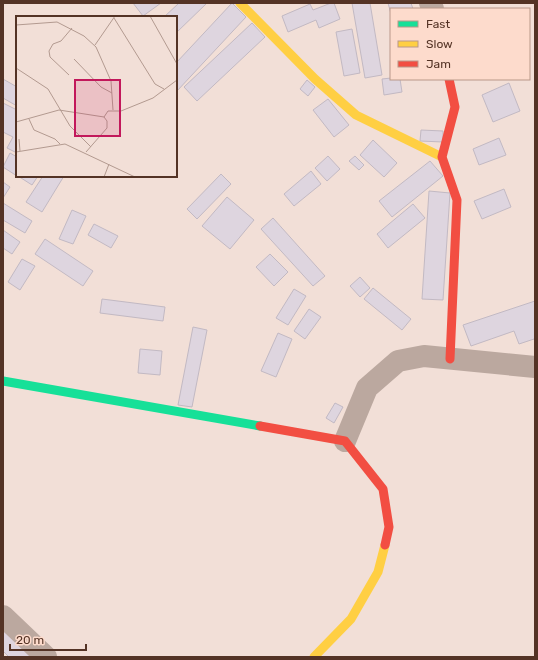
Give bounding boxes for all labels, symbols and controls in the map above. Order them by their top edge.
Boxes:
legend [390,8,530,80]
inset map [16,16,177,177]
text: Fast [426,17,450,31]
text: Slow [426,37,453,51]
text: Jam [426,57,451,71]
scale bar [10,626,86,652]
text: 20 m [16,633,44,647]

